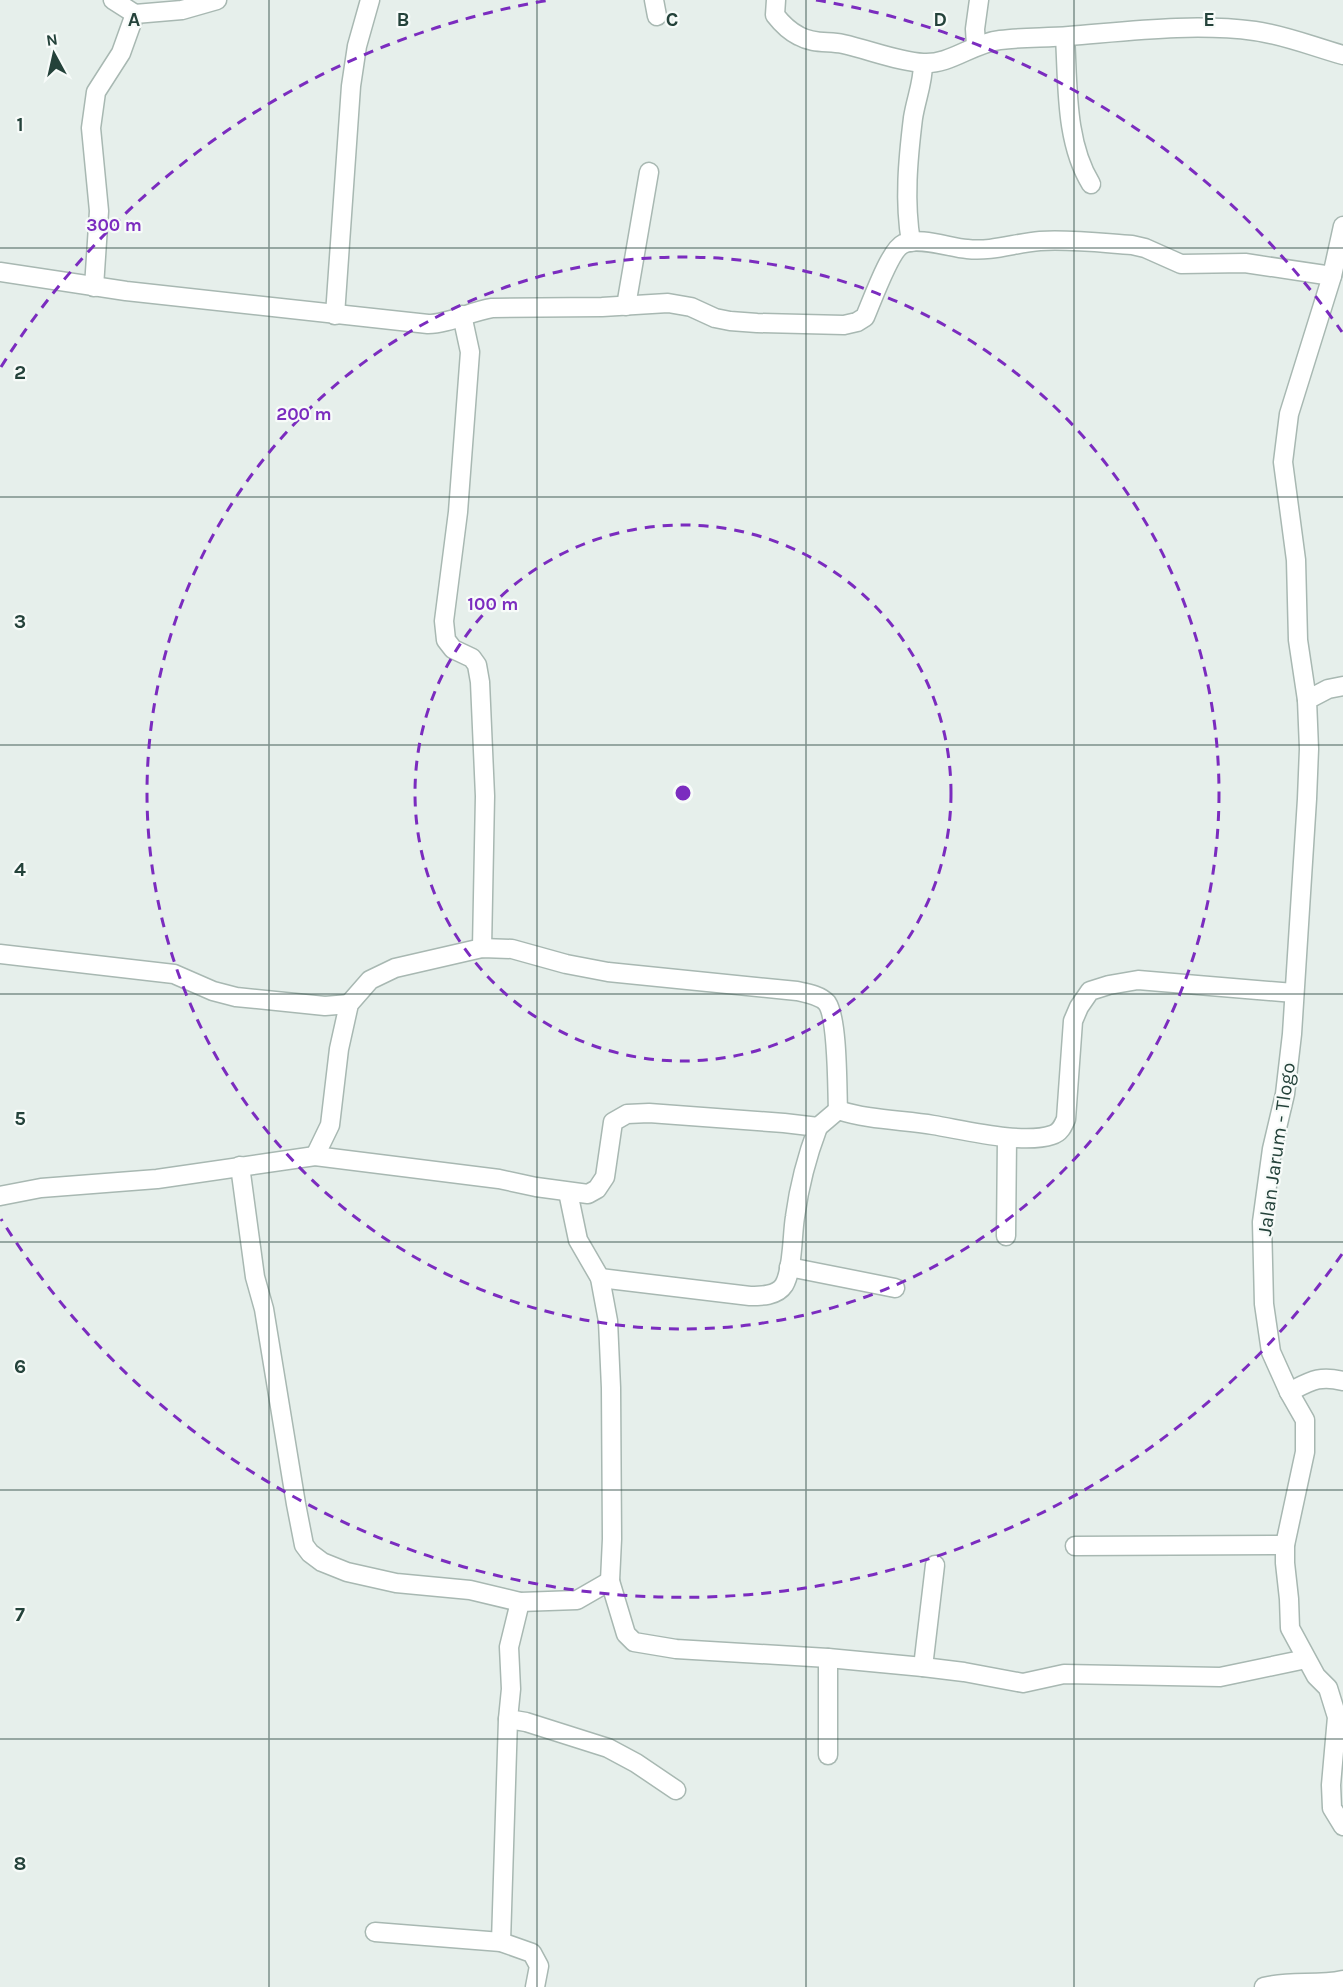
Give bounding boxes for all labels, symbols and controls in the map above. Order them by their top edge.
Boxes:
text: A [128,8,141,31]
text: B [397,8,409,31]
text: C [666,8,678,31]
text: D [933,8,947,31]
text: E [1203,8,1215,31]
north arrow [24,24,84,84]
text: N [45,29,59,50]
text: 1 [16,113,24,136]
text: 300 m [86,214,142,236]
text: 2 [14,361,26,384]
text: 200 m [276,403,332,425]
text: 100 m [468,593,518,615]
text: 3 [14,610,26,633]
centre of rings [673,783,693,803]
text: 4 [14,858,26,881]
street label: Jalan Jarum - Tlogo [1253,1061,1300,1237]
text: 5 [14,1107,26,1130]
text: 6 [14,1355,26,1378]
text: 7 [15,1603,25,1626]
text: 8 [14,1852,26,1875]

